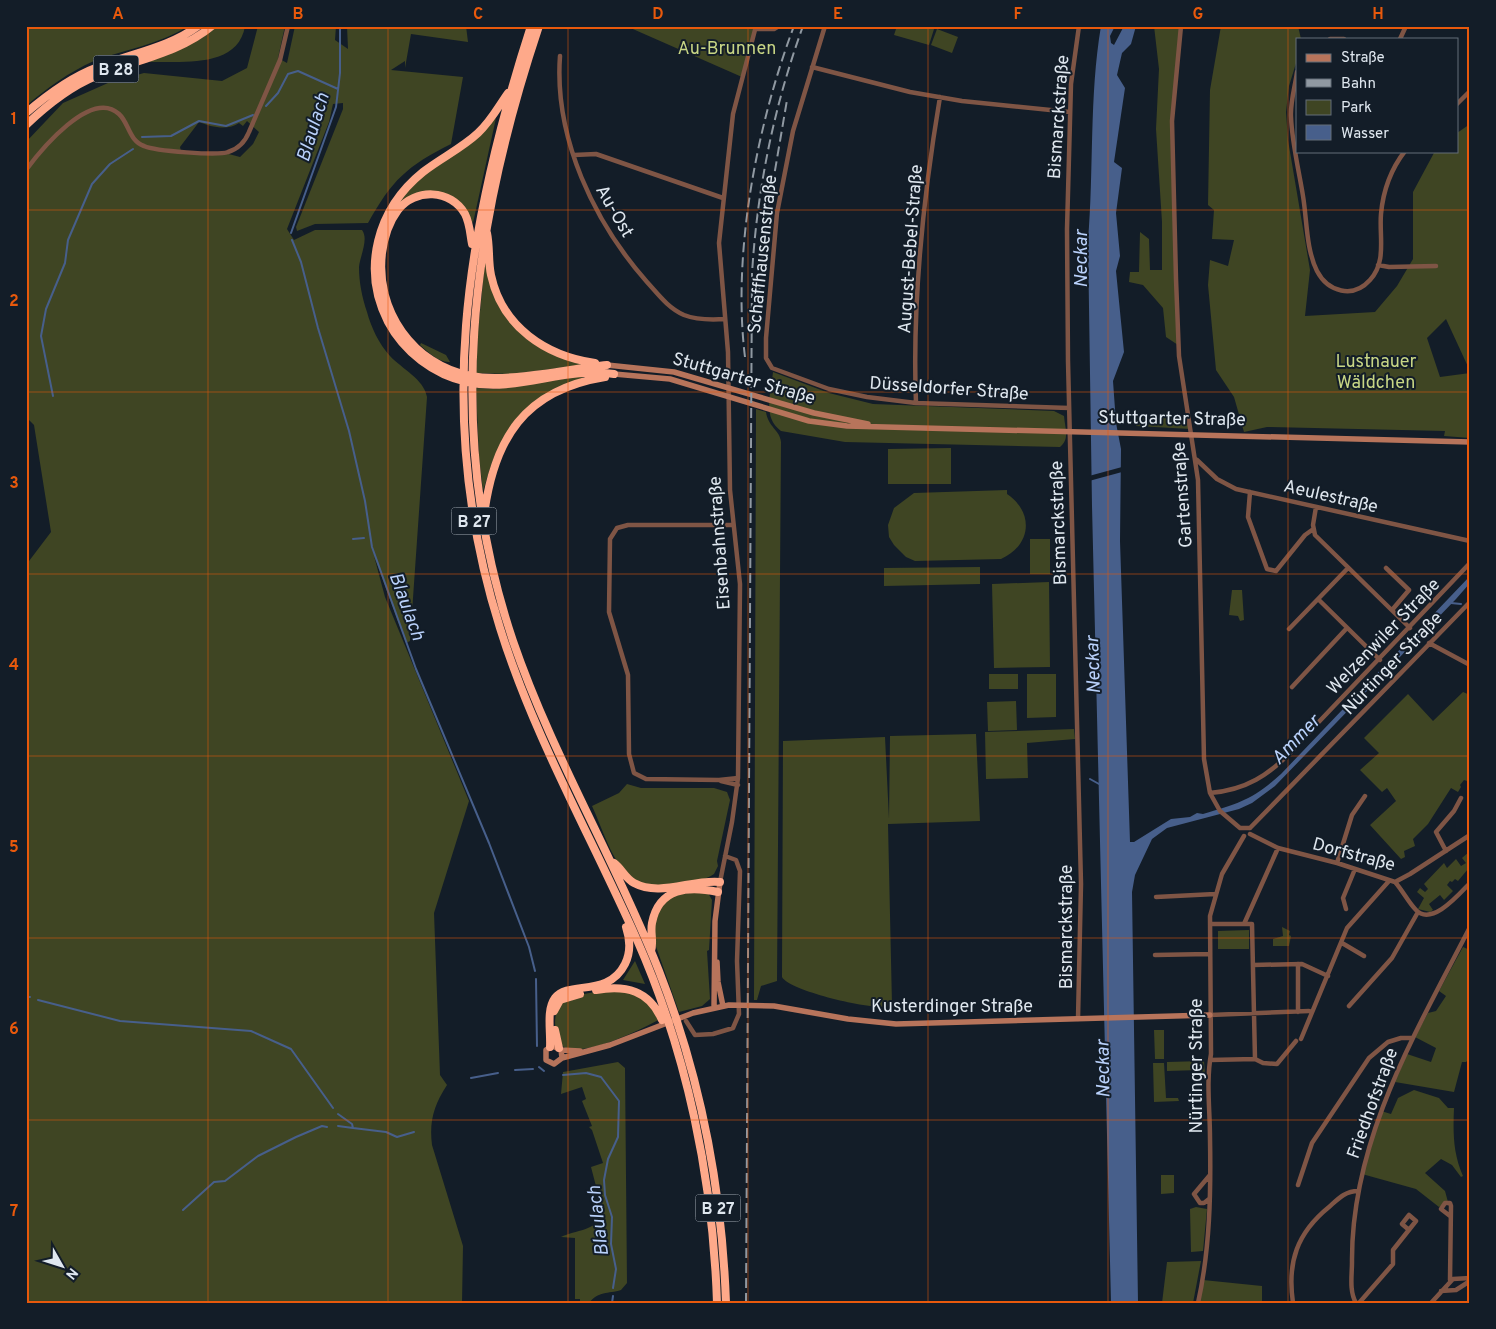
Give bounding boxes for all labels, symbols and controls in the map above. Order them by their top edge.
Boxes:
text: A [112,5,124,25]
text: B [292,5,304,25]
text: C [473,5,483,25]
text: D [652,5,664,25]
text: E [833,5,843,25]
text: F [1013,5,1023,25]
text: G [1193,5,1203,25]
text: H [1372,5,1384,25]
park label: Au-Brunnen [678,38,776,61]
legend [1296,38,1458,152]
text: Straße [1341,49,1385,68]
street label: Bismarckstraße [1044,54,1075,180]
road number: B 28 [94,56,138,82]
text: Bahn [1341,75,1376,94]
water label: Blaulach [292,89,336,165]
text: Park [1341,99,1372,118]
text: 1 [11,110,17,130]
text: Wasser [1341,125,1389,144]
street label: August-Bebel-Straße [894,164,929,334]
street label: Schaffhausenstraße [744,174,783,335]
street label: Au-Ost [589,181,638,242]
water label: Neckar [1070,228,1094,288]
text: 2 [9,292,19,312]
street label: Stuttgarter Straße [669,348,818,411]
park label: Lustnauer Wäldchen [1335,351,1417,395]
street label: Düsseldorfer Straße [868,372,1029,407]
street label: Stuttgarter Straße [1098,407,1246,432]
street label: Gartenstraße [1168,441,1199,549]
street label: Bismarckstraße [1046,460,1073,586]
text: 3 [9,474,19,494]
street label: Eisenbahnstraße [704,475,737,611]
street label: Aeulestraße [1281,475,1380,519]
road number: B 27 [452,508,496,534]
water label: Blaulach [383,569,430,645]
street label: Welzenwiler Straße [1322,574,1446,700]
street label: Nürtinger Straße [1338,607,1448,721]
water label: Neckar [1081,634,1107,694]
text: 4 [9,656,19,676]
water label: Ammer [1267,709,1327,771]
street label: Dorfstraße [1310,833,1398,878]
text: 5 [9,838,19,858]
street label: Bismarckstraße [1056,865,1079,989]
street label: Kusterdinger Straße [871,996,1033,1019]
street label: Nürtinger Straße [1186,998,1209,1134]
text: 6 [9,1020,19,1040]
water label: Neckar [1091,1038,1117,1098]
street label: Friedhofstraße [1343,1045,1404,1162]
water label: Blaulach [583,1183,615,1257]
road number: B 27 [696,1194,740,1222]
text: 7 [10,1202,18,1222]
north arrow [38,1242,88,1292]
text: N [61,1264,81,1282]

